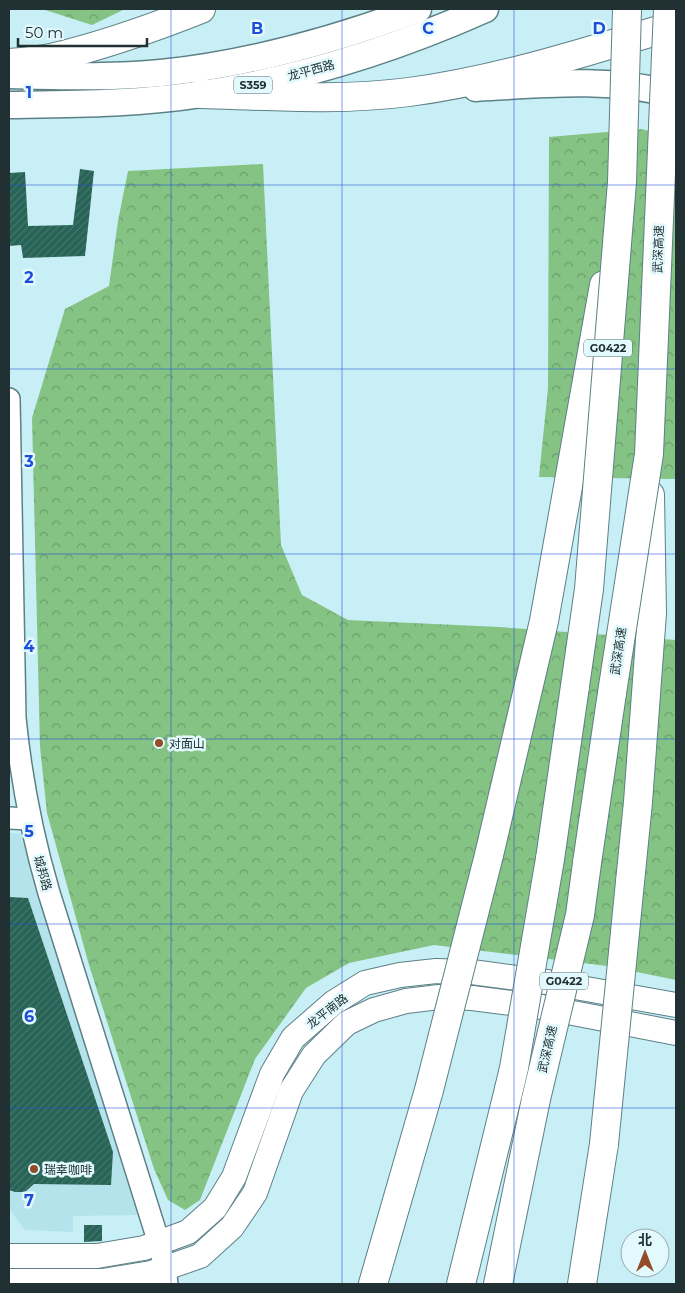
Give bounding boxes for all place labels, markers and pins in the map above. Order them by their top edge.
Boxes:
place label: 对面山 [169,736,205,751]
marker: 对面山 [153,737,165,749]
place label: 瑞幸咖啡 [44,1162,92,1177]
marker: 瑞幸咖啡 [28,1163,40,1175]

